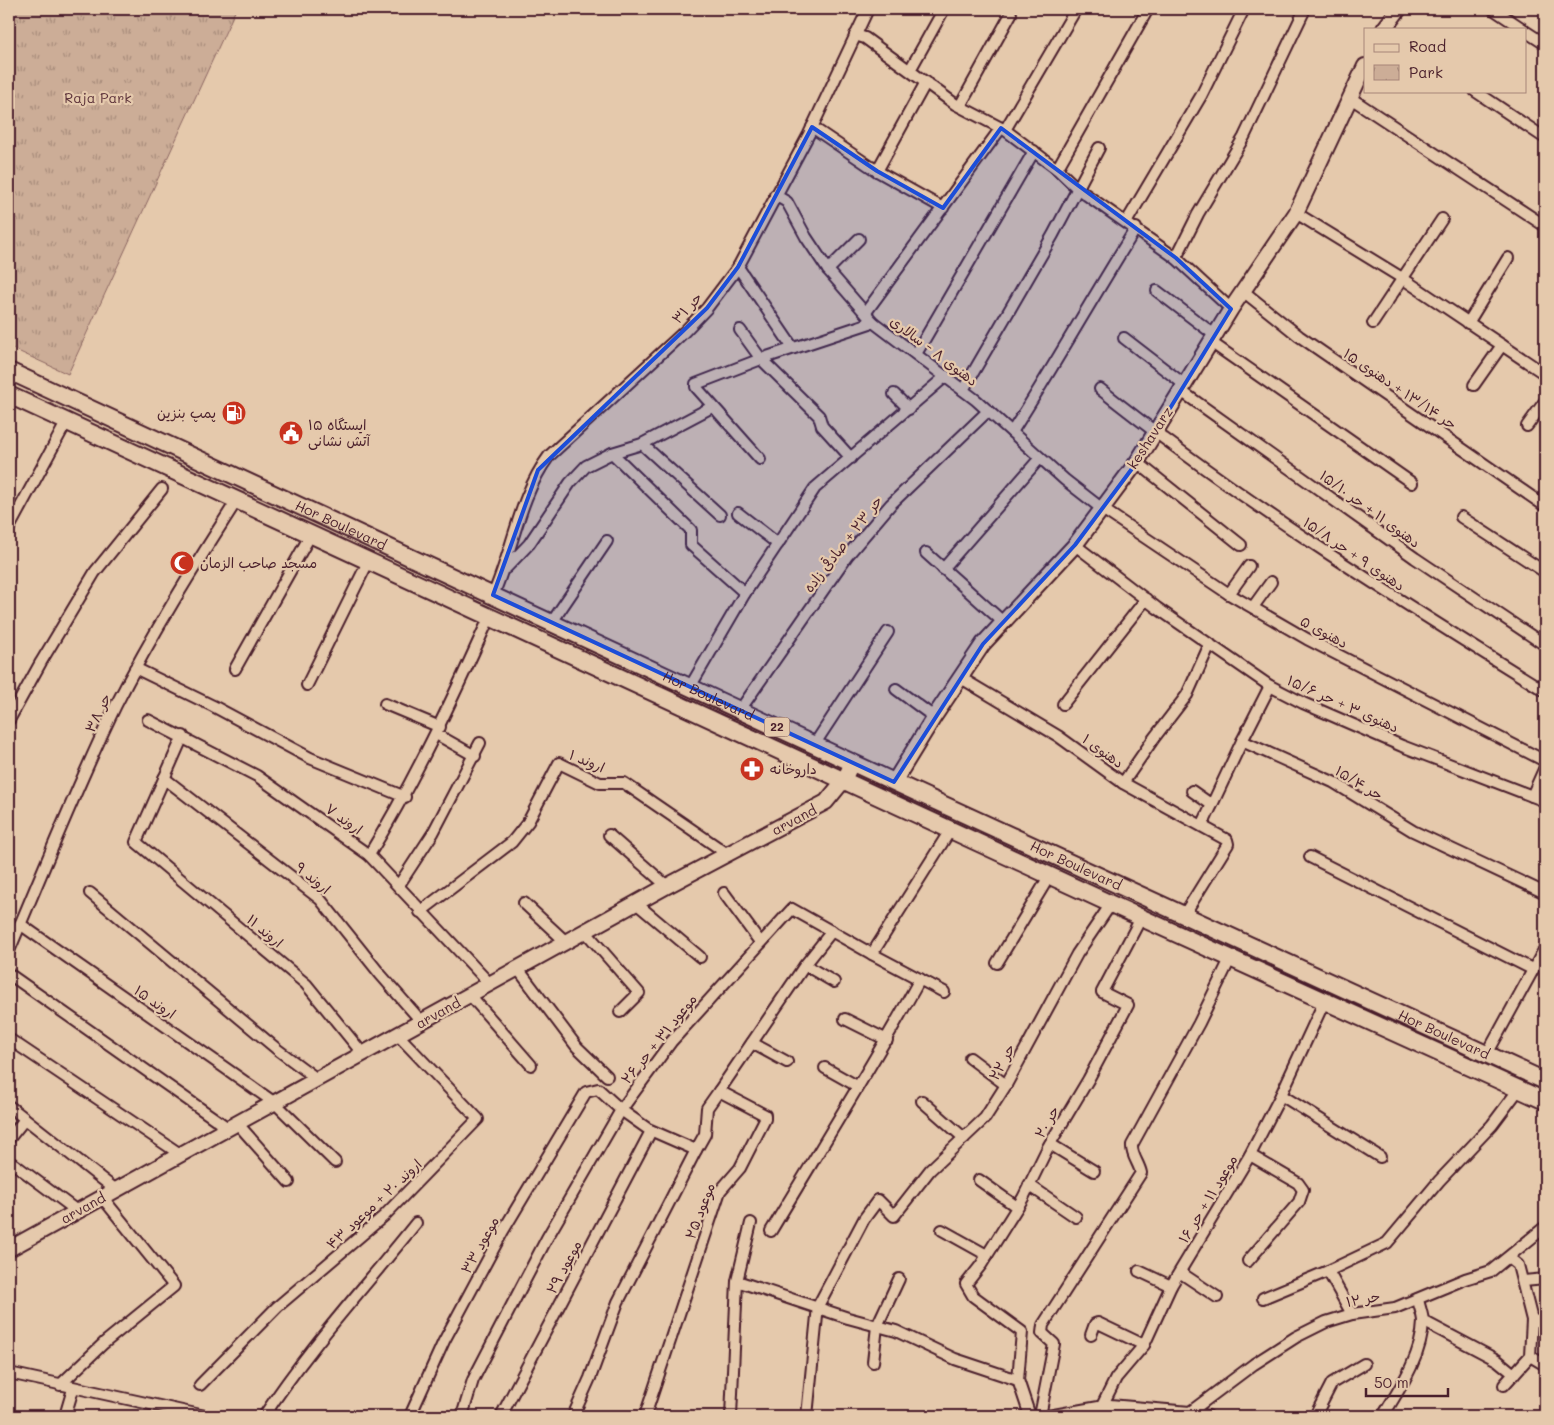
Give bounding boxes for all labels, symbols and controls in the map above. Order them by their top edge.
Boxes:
legend [1364,28,1526,92]
text: Road [1409,36,1446,56]
text: Park [1409,62,1443,82]
park label: Raja Park [64,88,132,107]
street label: حر ۳۱ [667,288,706,327]
street label: دهنوی ۸ - سالاری [886,311,982,391]
street label: حر ۱۳/۱۴ + دهنوی ۱۵ [1340,344,1460,434]
fuel station icon: پمپ بنزین [221,400,247,426]
place label: پمپ بنزین [157,403,216,423]
street label: keshavarz [1122,403,1177,472]
place label: ایستگاه ۱۵ آتش نشانی [308,415,371,450]
public building icon: ایستگاه ۱۵ آتش نشانی [278,420,304,446]
street label: دهنوی ۱۱ + حر ۱۵/۱۰ [1316,466,1424,552]
street label: حر ۲۳ + صادقی زاده [799,491,886,596]
street label: Hor Boulevard [292,495,390,554]
street label: دهنوی ۹ + حر ۱۵/۸ [1299,512,1409,596]
mosque icon: مسجد صاحب الزمان [169,550,195,576]
place label: مسجد صاحب الزمان [200,553,317,572]
street label: دهنوی ۵ [1297,611,1351,653]
street label: Hor Boulevard [660,666,757,725]
street label: دهنوی ۳ + حر ۱۵/۶ [1284,670,1402,738]
street label: حر ۳۸ [80,690,115,735]
road number: 22 [764,718,790,736]
street label: دهنوی ۱ [1078,729,1128,773]
street label: اروند ۱ [566,745,608,777]
pharmacy icon: داروخانه [739,756,765,782]
place label: داروخانه [770,759,817,779]
street label: حر ۱۵/۴ [1332,761,1387,804]
street label: اروند ۷ [322,799,367,839]
street label: arvand [768,800,820,839]
street label: Hor Boulevard [1027,836,1125,894]
street label: اروند ۹ [292,857,335,898]
street label: اروند ۱۱ [243,910,288,951]
street label: اروند ۱۵ [131,980,180,1023]
street label: موعود ۳۱ + حر ۲۶ [616,990,702,1088]
street label: arvand [412,992,464,1033]
street label: Hor Boulevard [1395,1005,1493,1063]
street label: حر ۲۲ [984,1040,1019,1083]
street label: حر ۲۰ [1030,1102,1063,1141]
street label: موعود ۱۱ + حر ۱۶ [1174,1151,1242,1247]
street label: اروند ۲۰ + موعود ۴۳ [322,1154,426,1254]
street label: موعود ۲۵ [680,1180,720,1242]
street label: arvand [57,1187,109,1228]
street label: موعود ۳۳ [456,1213,504,1277]
street label: موعود ۲۹ [542,1237,586,1297]
street label: حر ۱۲ [1344,1286,1382,1311]
scale bar [1366,1365,1449,1397]
text: 50 m [1374,1372,1409,1392]

